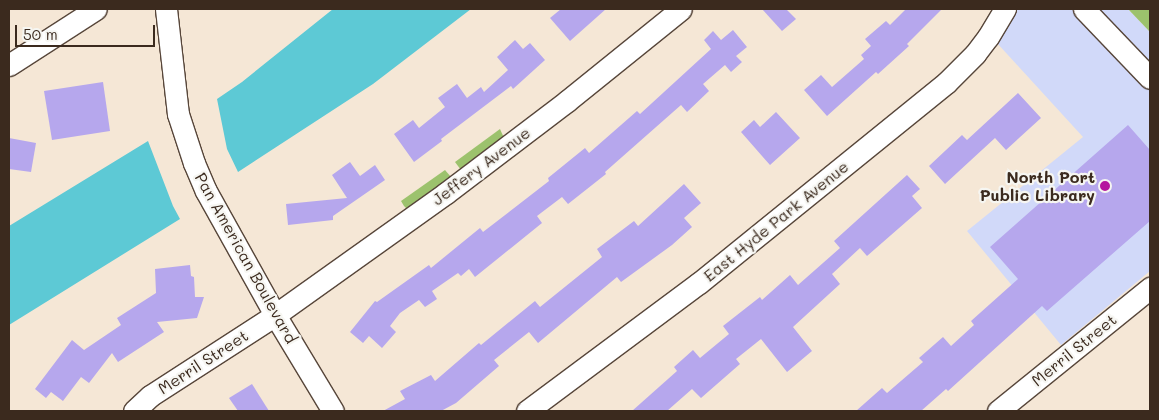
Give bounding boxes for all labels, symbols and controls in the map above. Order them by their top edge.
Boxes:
scale bar [18,15,158,47]
text: 50 m [23,24,58,44]
street label: Jeffery Avenue [428,123,534,209]
street label: East Hyde Park Avenue [700,157,852,285]
place label: North Port Public Library [980,167,1095,205]
street label: Pan American Boulevard [191,169,301,347]
marker: North Port Public Library [1099,180,1111,192]
street label: Merril Street [1028,310,1120,390]
street label: Merril Street [154,326,252,398]

